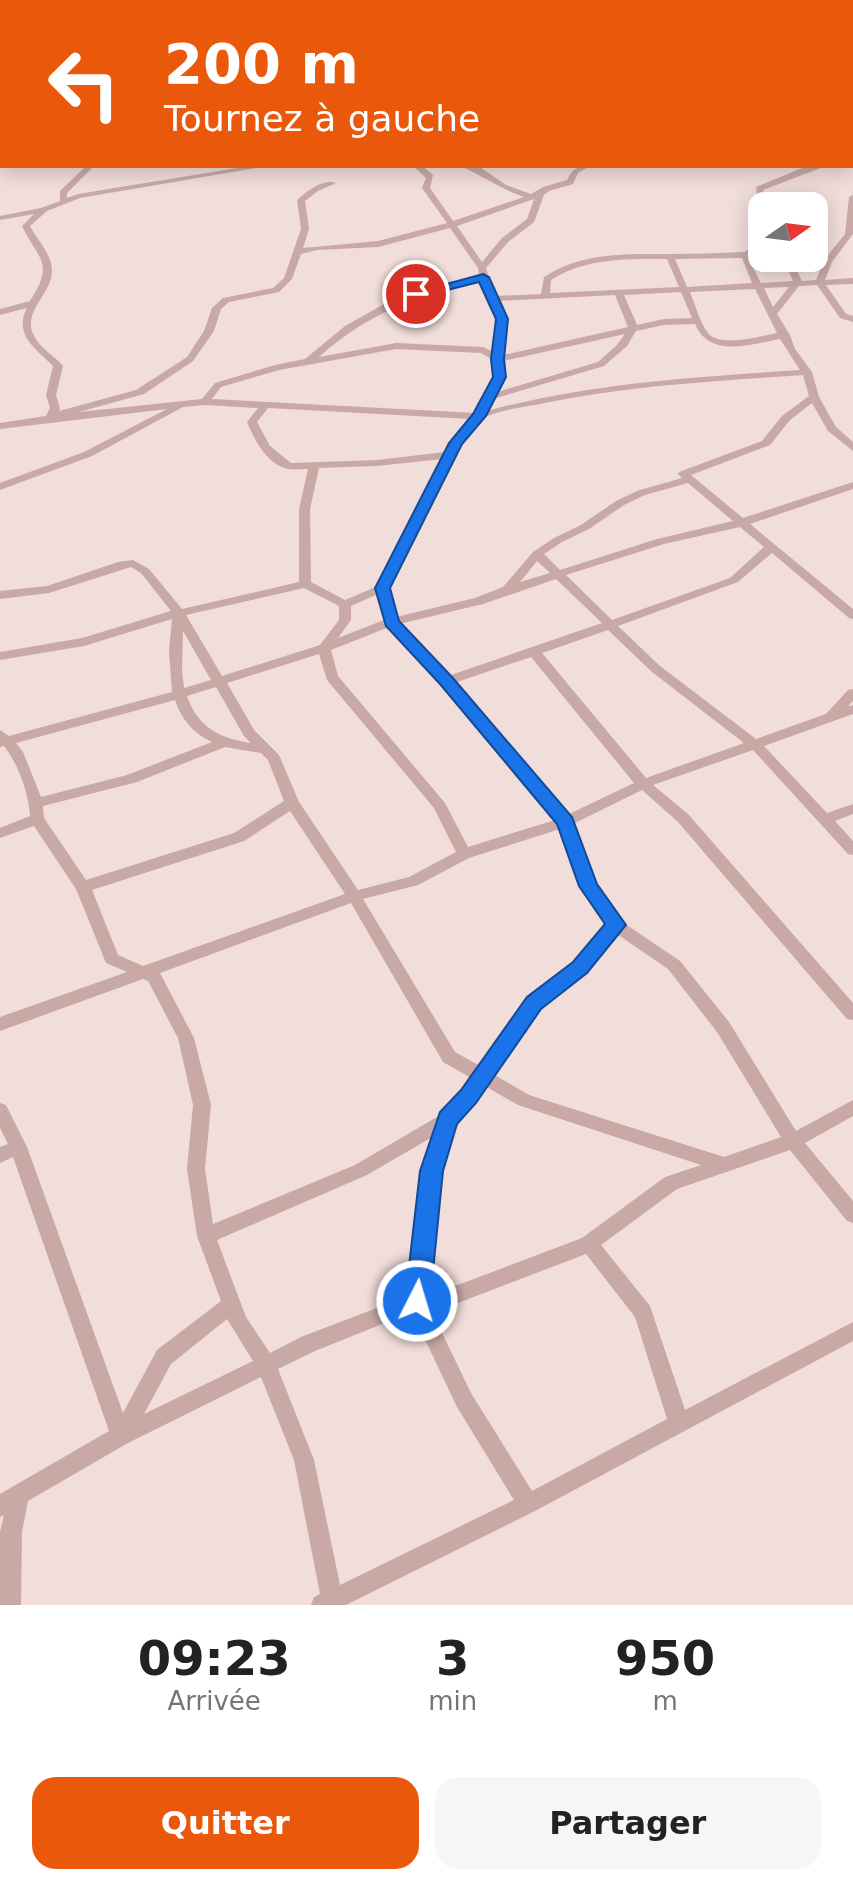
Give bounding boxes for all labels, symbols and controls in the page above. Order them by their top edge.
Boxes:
text: 200 m [164,31,359,96]
icon: left [32,32,136,136]
text: Tournez à gauche [164,98,480,139]
north arrow [748,192,828,272]
map controls [748,192,828,272]
pin [382,260,450,328]
icon: arrive [394,272,438,316]
position arrow [375,1259,459,1343]
text: 09:23 [138,1630,291,1686]
text: 3 [436,1630,469,1686]
text: 950 [615,1630,715,1686]
text: Arrivée [167,1686,261,1716]
text: min [428,1686,477,1716]
text: m [652,1686,678,1716]
button: Quitter [32,1777,419,1869]
button: Partager [435,1777,821,1869]

